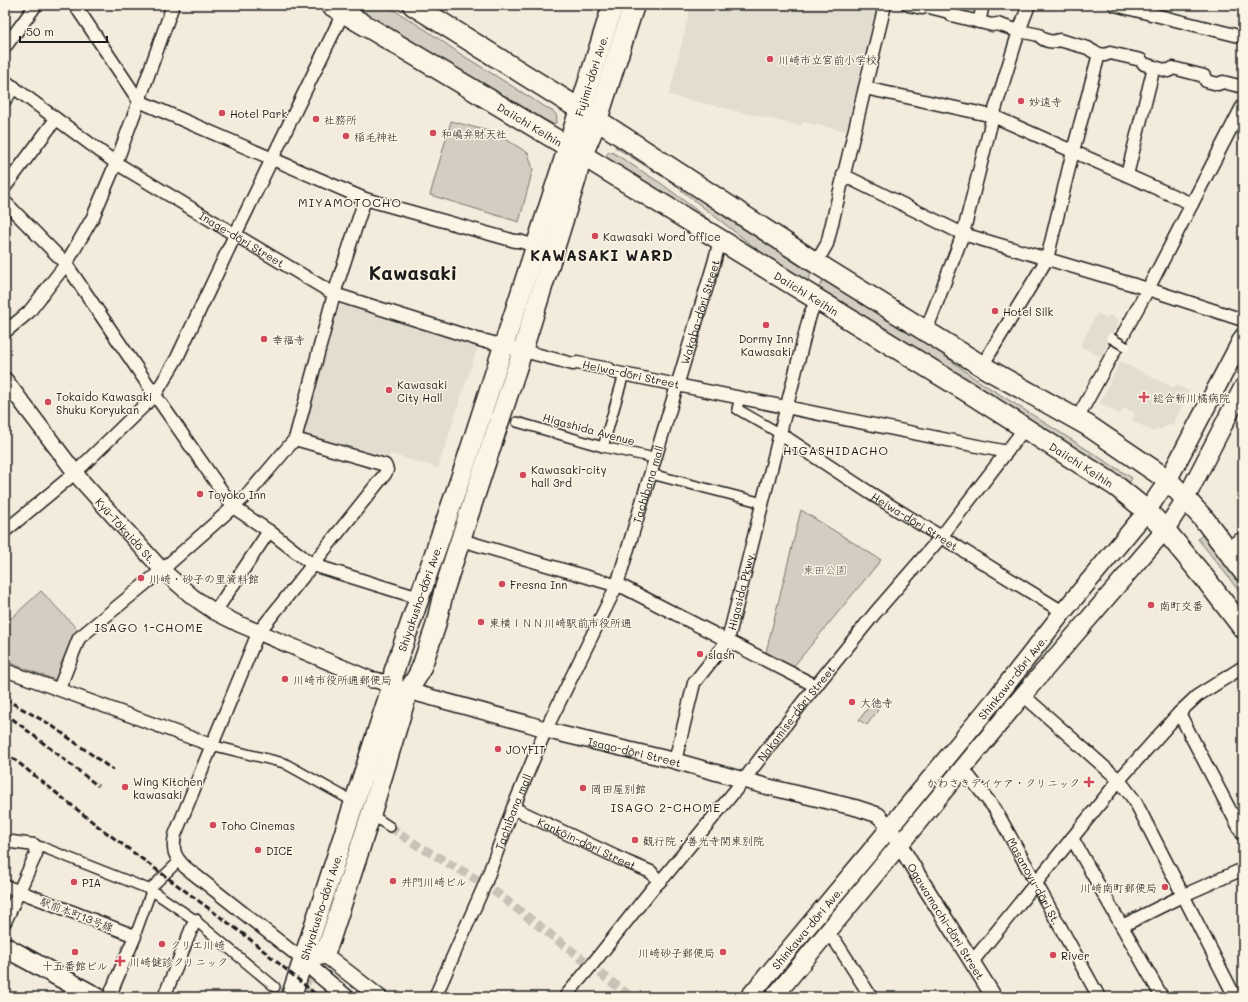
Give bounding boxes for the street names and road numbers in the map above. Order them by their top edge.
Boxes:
street label: Fujimi-dōri Ave. [571,33,611,118]
street label: Daiichi Keihin [495,99,565,149]
street label: Inage-dōri Street [197,207,287,270]
street label: Wakaba-dōri Street [676,258,722,366]
street label: Daiichi Keihin [771,267,842,319]
street label: Heiwa-dōri Street [581,356,681,392]
street label: Higashida Avenue [541,409,637,449]
street label: Daiichi Keihin [1047,438,1117,490]
street label: Tachibana mall [629,443,666,525]
street label: Heiwa-dōri Street [869,488,961,553]
street label: Kyū-Tōkaidō St. [93,494,159,566]
street label: Shiyakusho-dōri Ave. [394,543,444,653]
street label: Higasida Pkwy. [723,550,758,632]
street label: Shinkawa-dōri Ave. [974,632,1050,722]
street label: Nakamise-dōri Street [753,662,838,764]
street label: Isago-dōri Street [586,733,683,770]
street label: Tachibana mall [491,771,534,852]
street label: Kankōin-dōri Street [535,813,639,873]
street label: Masanoyu-dōri St. [1004,834,1065,927]
street label: Shiyakusho-dōri Ave. [296,851,345,962]
street label: Ogawamachi-dōri Street [905,860,989,982]
street label: Shinkawa-dōri Ave. [768,883,845,972]
street label: 駅前本町13号線 [38,893,116,935]

